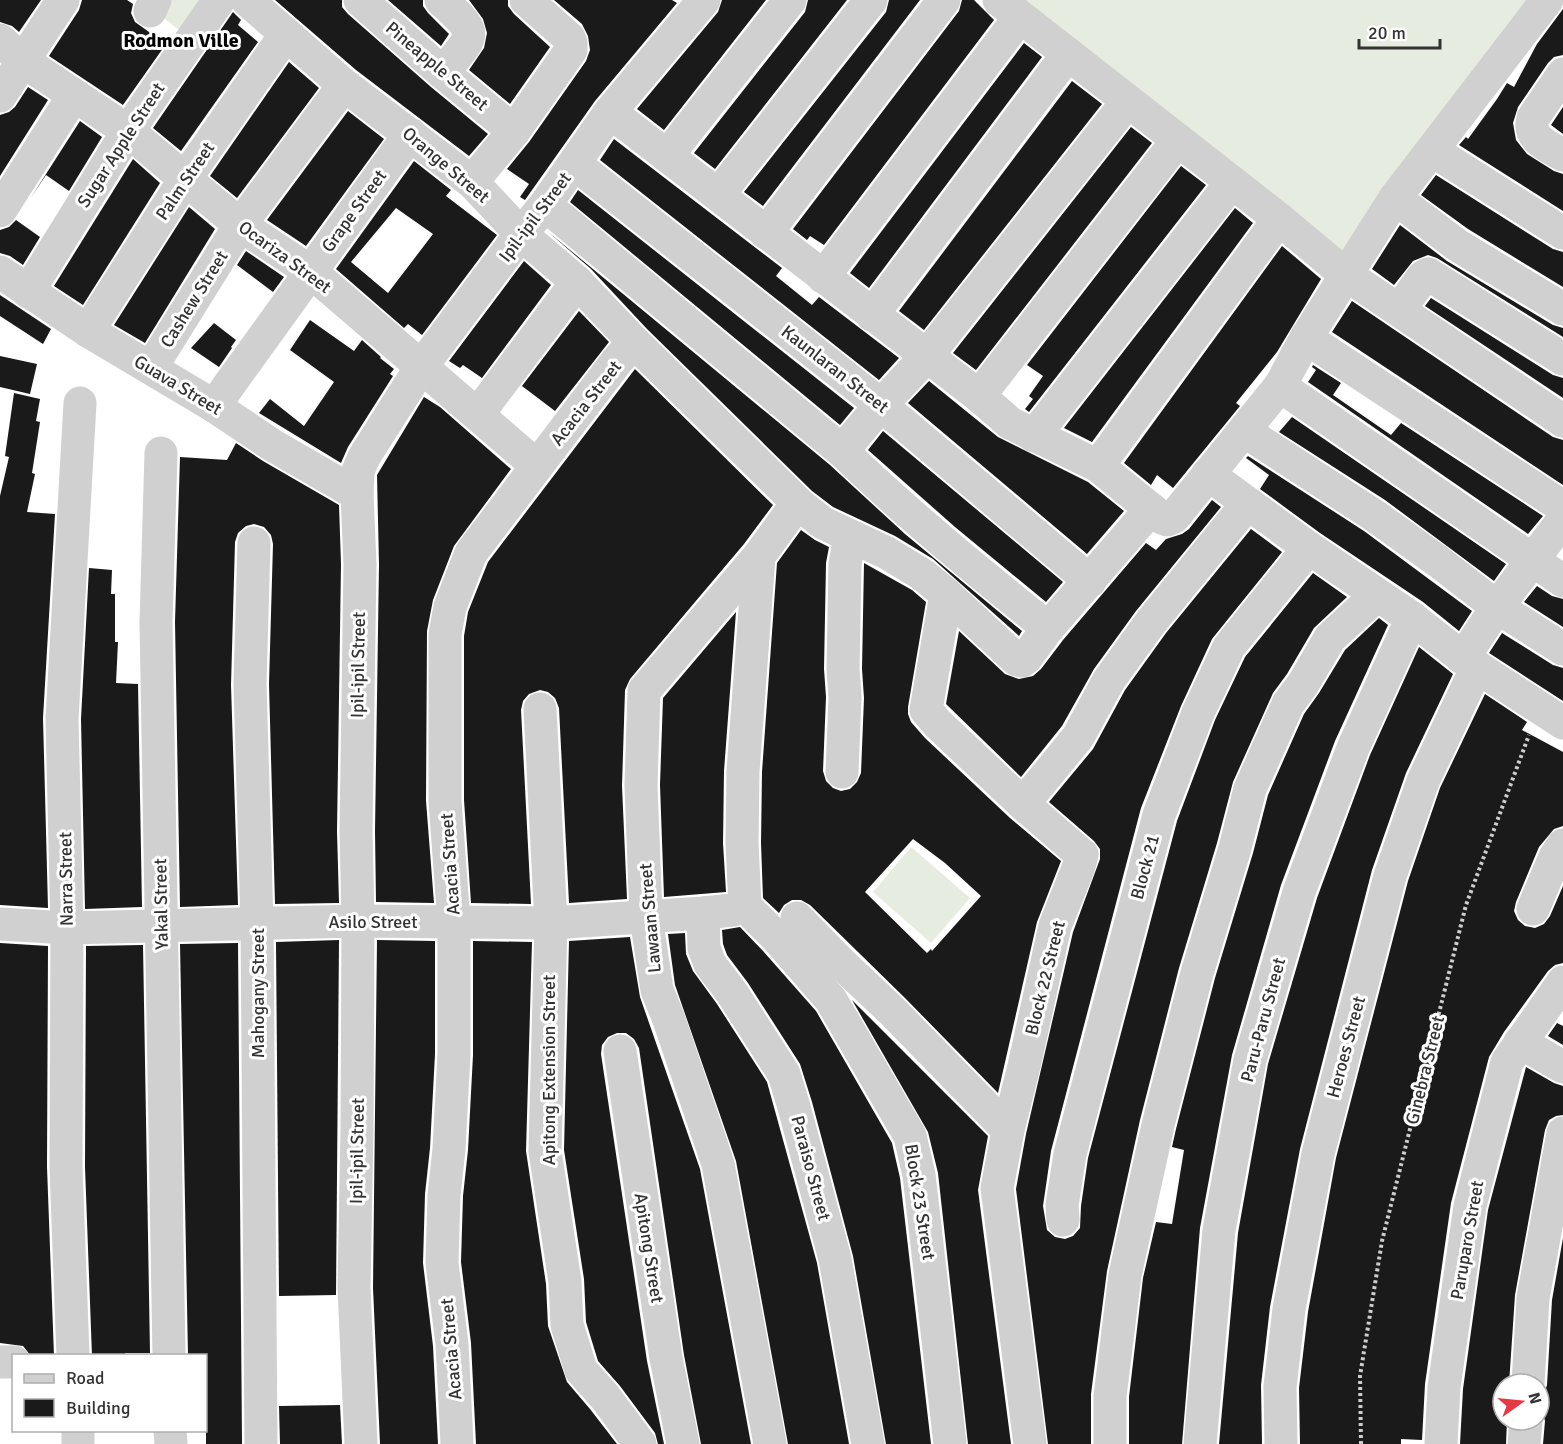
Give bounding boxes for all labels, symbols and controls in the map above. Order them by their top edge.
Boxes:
scale bar [1359,12,1440,50]
street label: Pineapple Street [381,17,493,115]
text: 20 m [1368,22,1406,44]
district label: Rodmon Ville [123,28,239,53]
street label: Sugar Apple Street [73,79,169,211]
street label: Orange Street [398,122,494,208]
street label: Palm Street [151,138,219,224]
street label: Grape Street [317,165,391,257]
street label: Ipil-ipil Street [494,168,576,266]
street label: Ocariza Street [234,216,336,298]
street label: Cashew Street [155,246,233,352]
street label: Kaunlaran Street [777,320,893,418]
street label: Guava Street [130,350,226,420]
street label: Acacia Street [546,356,626,450]
street label: Ipil-ipil Street [346,612,370,718]
street label: Acacia Street [435,812,465,916]
street label: Narra Street [54,832,78,926]
street label: Block 21 [1126,832,1164,902]
street label: Yakal Street [149,858,173,950]
street label: Lawaan Street [634,862,666,974]
street label: Asilo Street [328,911,418,933]
street label: Block 22 Street [1020,919,1070,1037]
street label: Mahogany Street [247,928,269,1058]
street label: Paru-Paru Street [1236,955,1290,1085]
street label: Apitong Extension Street [538,975,560,1165]
street label: Heroes Street [1322,994,1370,1100]
street label: Ginebra Street [1401,1013,1449,1127]
street label: Ipil-ipil Street [345,1098,369,1204]
street label: Paraiso Street [786,1113,836,1223]
street label: Block 23 Street [900,1142,940,1262]
street label: Paruparo Street [1446,1179,1488,1301]
street label: Apitong Street [629,1191,669,1305]
street label: Acacia Street [436,1297,466,1401]
legend [12,1354,207,1432]
text: Road [66,1367,105,1389]
north arrow [1491,1372,1551,1432]
text: N [1523,1390,1546,1406]
text: Building [66,1397,130,1419]

